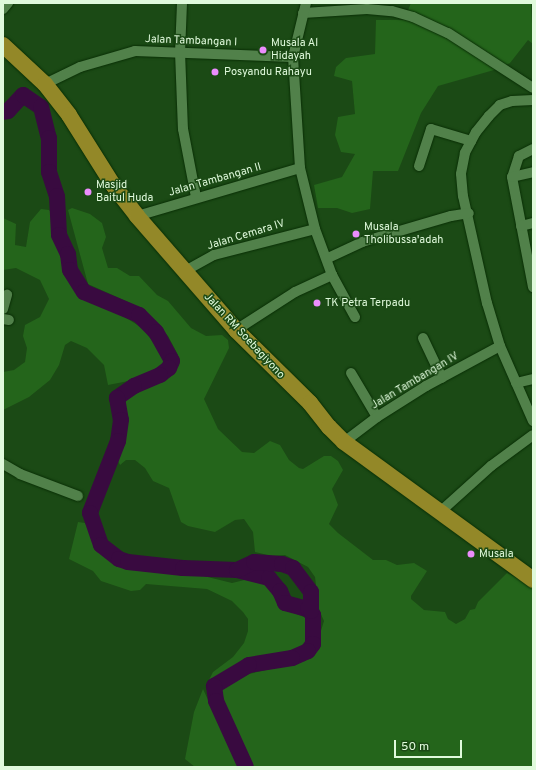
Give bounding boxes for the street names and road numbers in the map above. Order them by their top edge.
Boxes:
street label: Jalan Tambangan I [144,33,238,49]
street label: Jalan Tambangan II [167,160,263,200]
street label: Jalan Cemara IV [206,217,286,253]
street label: Jalan RM Soebagiyono [201,290,287,382]
street label: Jalan Tambangan IV [369,350,461,412]

